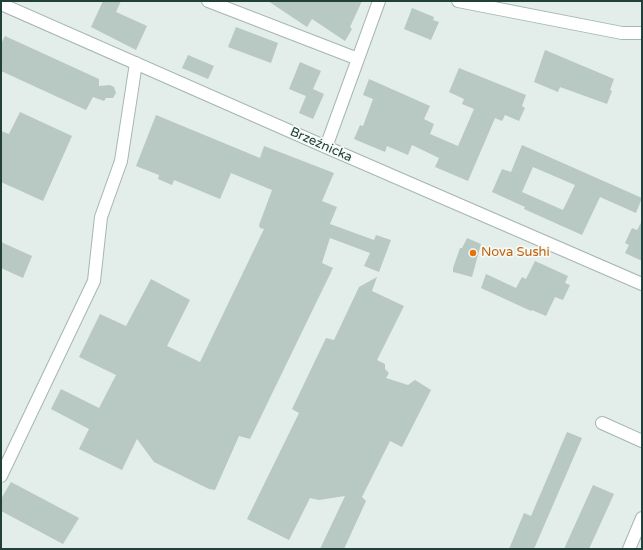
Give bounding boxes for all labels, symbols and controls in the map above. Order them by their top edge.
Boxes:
street label: Brzeźnicka [287,124,355,166]
place label: Nova Sushi [481,245,550,261]
marker: Nova Sushi [468,248,478,258]

